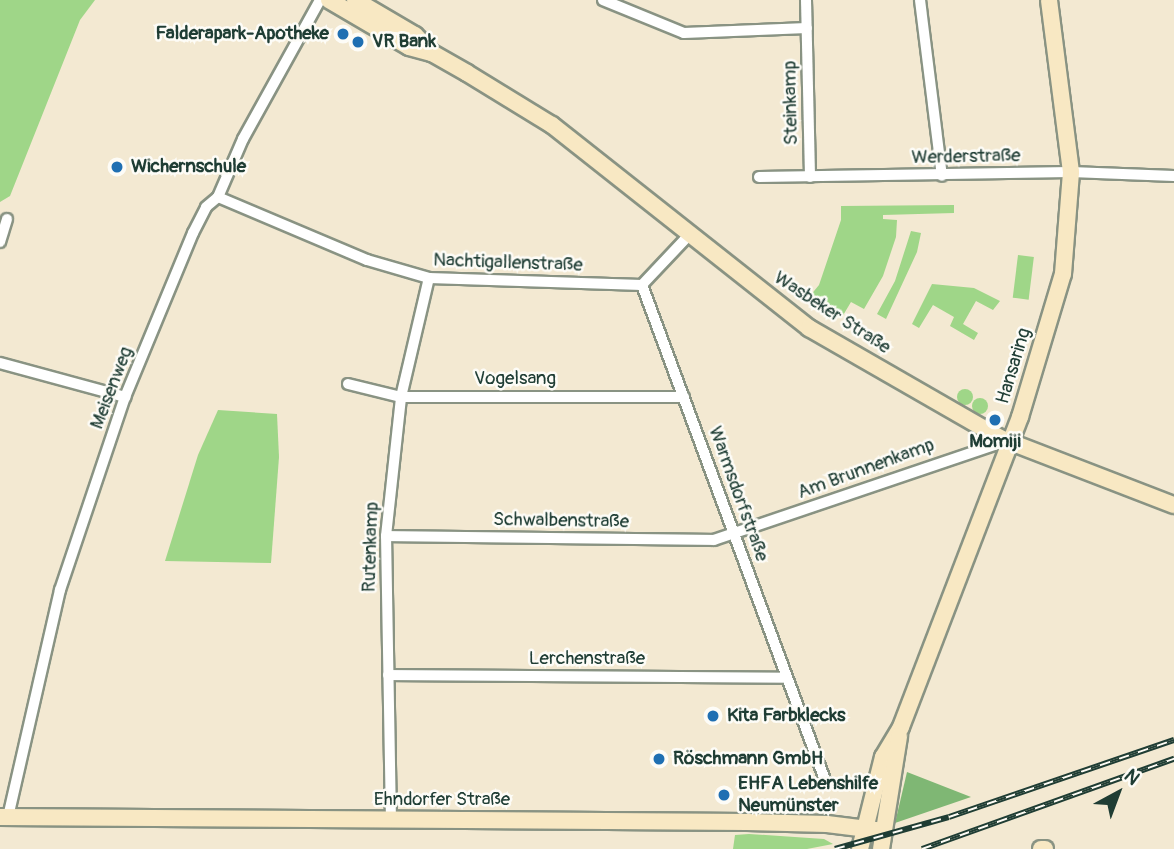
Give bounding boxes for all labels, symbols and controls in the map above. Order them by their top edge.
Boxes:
place label: Falderapark-Apotheke [156,23,329,45]
marker: Falderapark-Apotheke [335,26,351,42]
place label: VR Bank [372,31,436,53]
marker: VR Bank [350,34,366,50]
street label: Steinkamp [779,60,803,146]
street label: Werderstraße [911,145,1021,169]
place label: Wichernschule [131,156,246,178]
marker: Wichernschule [109,159,125,175]
street label: Nachtigallenstraße [433,249,583,277]
street label: Wasbeker Straße [769,267,895,359]
street label: Hansaring [992,325,1036,407]
street label: Meisenweg [86,344,138,432]
street label: Vogelsang [474,368,556,390]
marker: Momiji [987,412,1003,428]
street label: Warmsdorfstraße [703,423,773,565]
place label: Momiji [969,431,1021,453]
street label: Am Brunnenkamp [794,434,938,504]
street label: Rutenkamp [358,501,384,593]
street label: Schwalbenstraße [493,508,629,534]
street label: Lerchenstraße [529,648,645,670]
place label: Kita Farbklecks [727,705,846,727]
marker: Kita Farbklecks [705,708,721,724]
place label: Röschmann GmbH [673,748,823,770]
marker: Röschmann GmbH [651,751,667,767]
north arrow [1083,758,1153,828]
text: N [1119,764,1144,790]
place label: EHFA Lebenshilfe Neumünster [738,773,878,817]
marker: EHFA Lebenshilfe Neumünster [716,787,732,803]
street label: Ehndorfer Straße [374,789,510,811]

